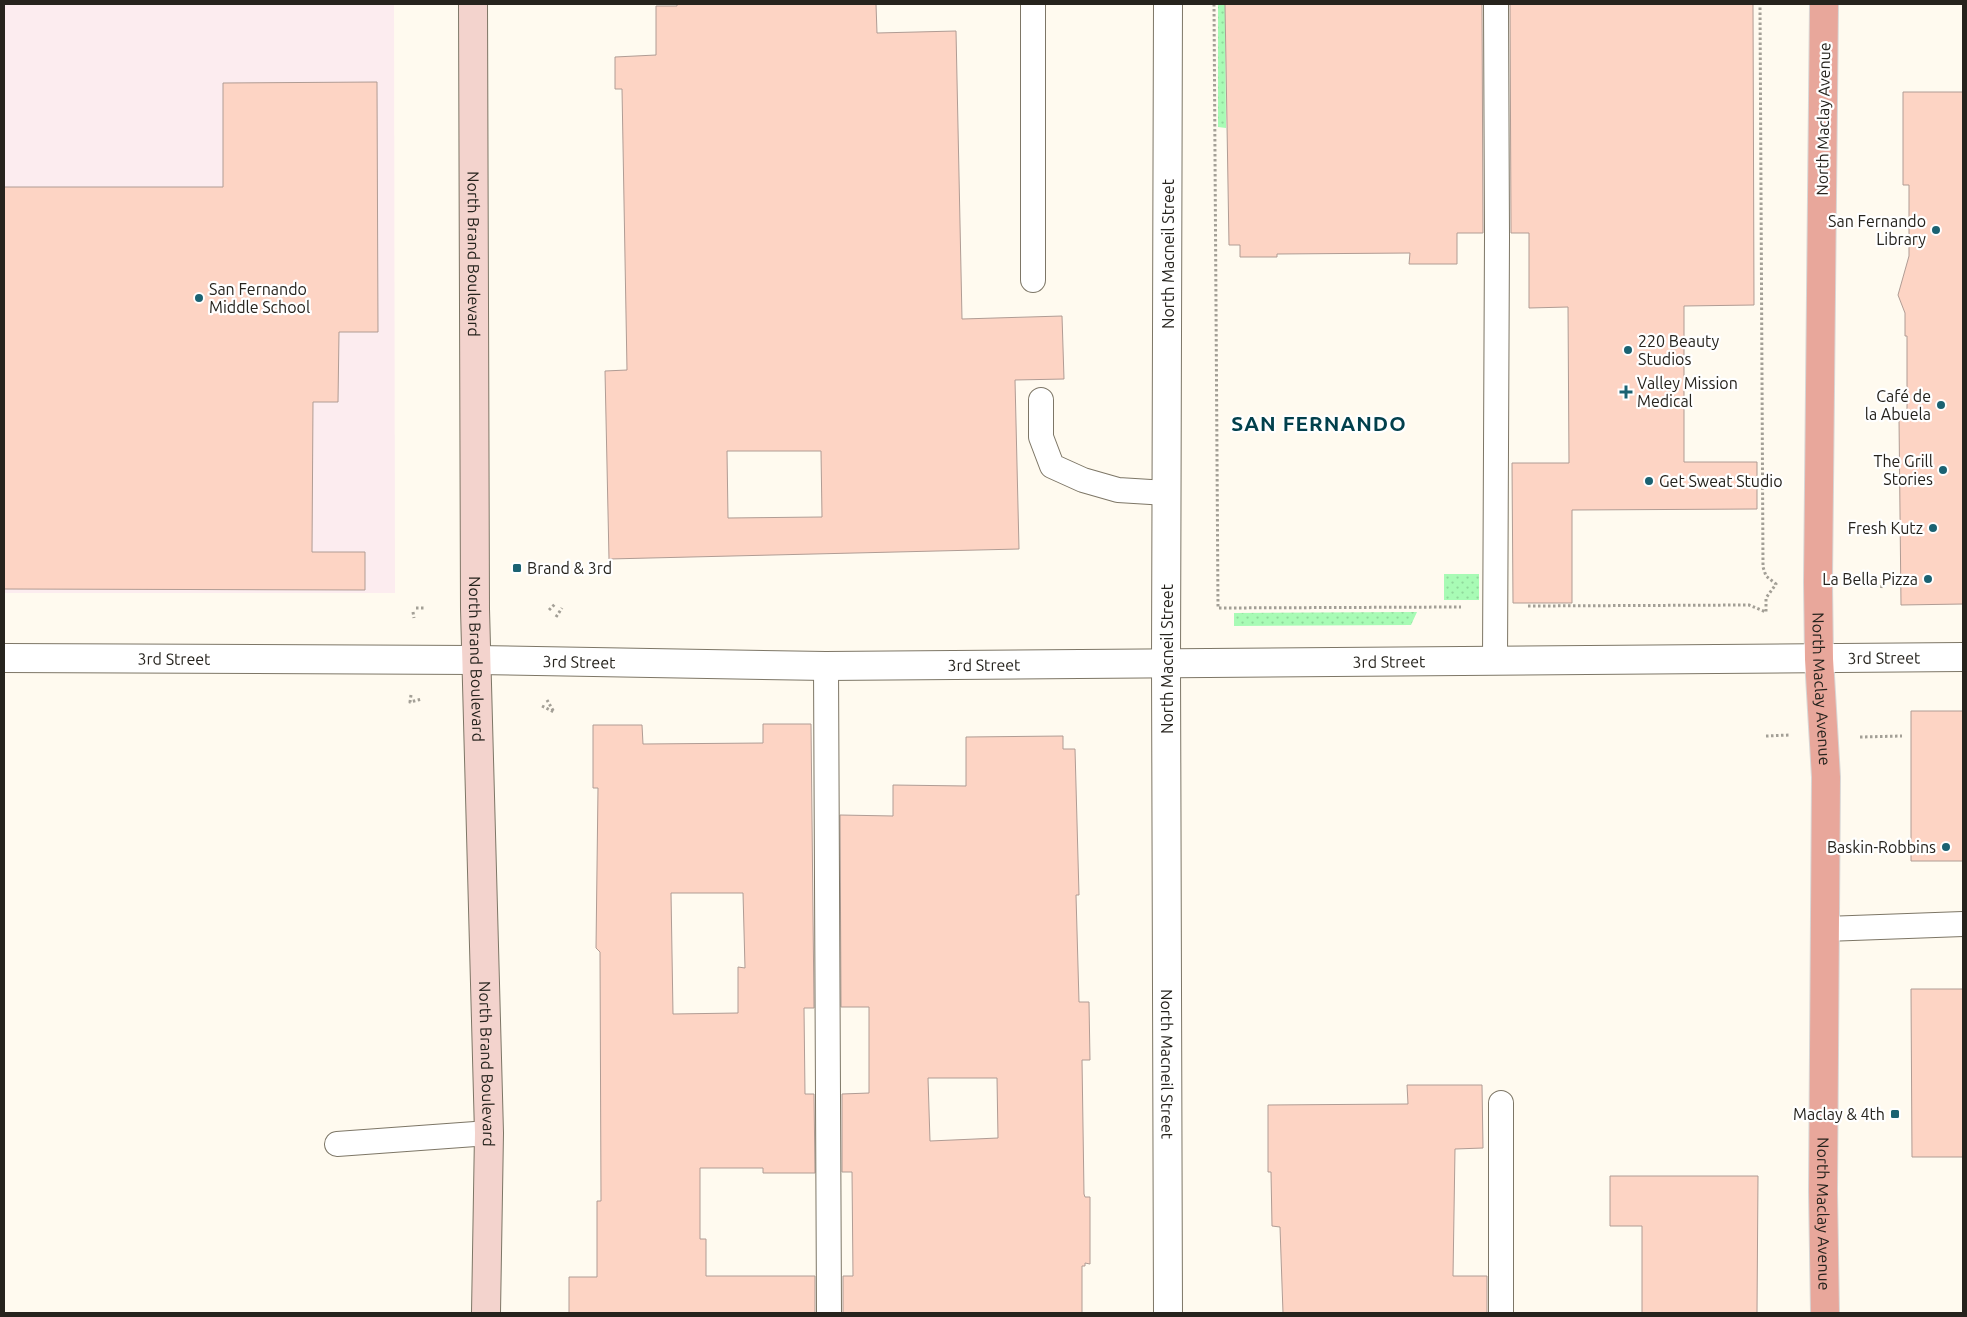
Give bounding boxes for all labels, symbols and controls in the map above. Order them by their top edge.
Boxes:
street label: North Maclay Avenue [1813,42,1833,196]
street label: North Brand Boulevard [465,171,483,337]
street label: North Macneil Street [1159,178,1177,329]
place label: San Fernando Library [1828,212,1926,248]
marker: San Fernando Library [1930,224,1942,236]
place label: San Fernando Middle School [209,280,310,316]
marker: San Fernando Middle School [193,292,205,304]
place label: 220 Beauty Studios [1638,332,1719,368]
marker: 220 Beauty Studios [1622,344,1634,356]
place label: Valley Mission Medical [1637,374,1738,410]
marker: Valley Mission Medical [1619,385,1633,399]
place label: Café de la Abuela [1865,387,1931,423]
marker: Café de la Abuela [1935,399,1947,411]
district label: SAN FERNANDO [1231,411,1407,435]
place label: The Grill Stories [1874,452,1933,488]
marker: The Grill Stories [1937,464,1949,476]
place label: Get Sweat Studio [1659,472,1783,490]
marker: Get Sweat Studio [1643,475,1655,487]
place label: Fresh Kutz [1848,519,1923,537]
marker: Fresh Kutz [1927,522,1939,534]
place label: Brand & 3rd [527,559,612,577]
marker: Brand & 3rd [511,562,523,574]
place label: La Bella Pizza [1822,570,1918,588]
marker: La Bella Pizza [1922,573,1934,585]
street label: North Brand Boulevard [466,576,488,742]
street label: North Macneil Street [1158,583,1176,734]
street label: North Maclay Avenue [1809,612,1834,766]
street label: 3rd Street [1847,648,1921,667]
street label: 3rd Street [138,650,211,668]
street label: 3rd Street [542,652,616,671]
street label: 3rd Street [1352,652,1426,671]
street label: 3rd Street [947,655,1021,674]
place label: Baskin-Robbins [1827,838,1936,856]
marker: Baskin-Robbins [1940,841,1952,853]
street label: North Brand Boulevard [476,981,498,1147]
street label: North Macneil Street [1158,989,1176,1140]
place label: Maclay & 4th [1793,1105,1885,1123]
marker: Maclay & 4th [1889,1108,1901,1120]
street label: North Maclay Avenue [1814,1137,1834,1291]

